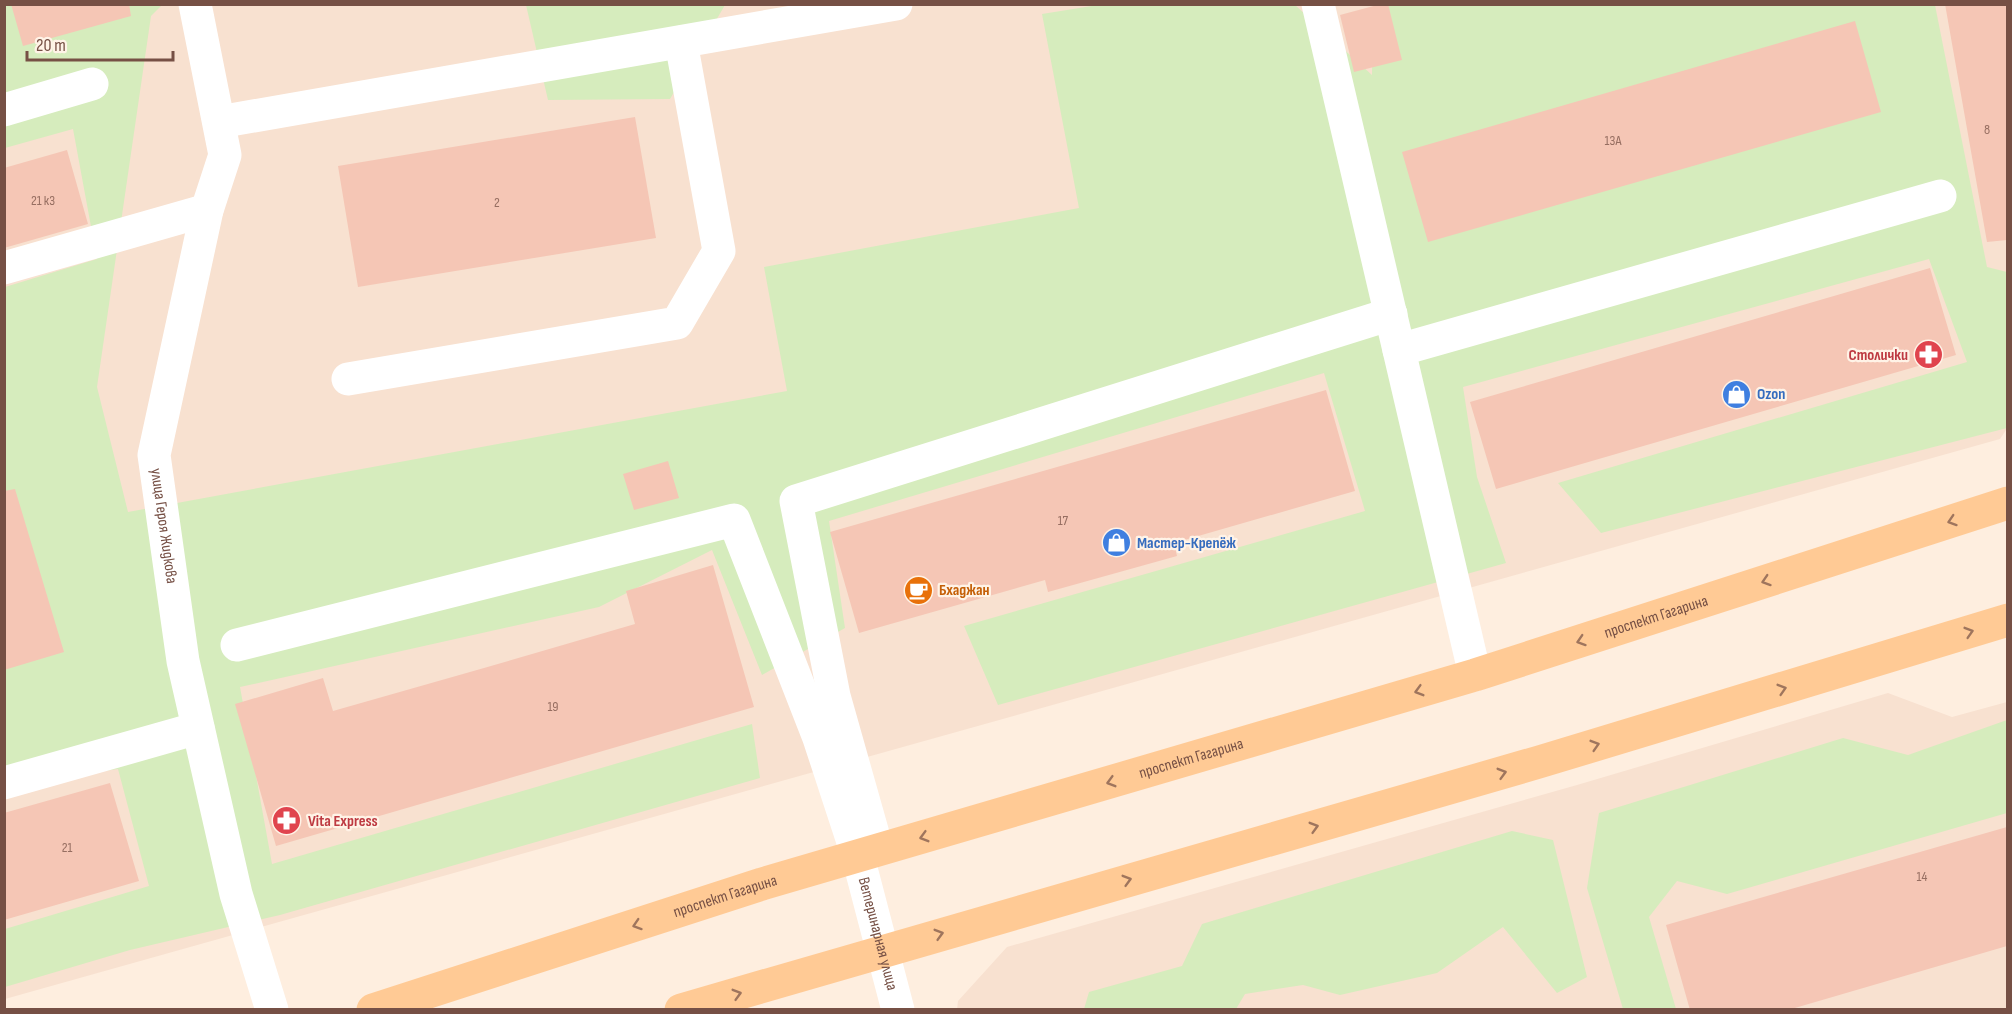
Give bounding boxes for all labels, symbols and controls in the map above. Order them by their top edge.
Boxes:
scale bar [27,24,172,62]
text: 20 m [36,35,66,56]
house number: 8 [1984,121,1990,138]
house number: 13А [1605,132,1622,149]
house number: 21 к3 [31,192,55,209]
house number: 2 [494,194,500,211]
pharmacy icon: Столички [1913,339,1945,371]
place label: Столички [1849,346,1908,365]
shop icon: Ozon [1720,378,1752,410]
place label: Ozon [1757,385,1785,404]
street label: улица Героя Жидкова [146,467,181,585]
house number: 17 [1058,512,1069,529]
one-way arrow [1947,513,1958,526]
shop icon: Мастер-Крепёж [1100,527,1132,559]
place label: Мастер-Крепёж [1137,534,1236,553]
one-way arrow [1761,573,1772,586]
cafe icon: Бхаджан [902,574,934,606]
place label: Бхаджан [939,581,990,600]
street label: проспект Гагарина [1602,591,1710,642]
one-way arrow [1963,627,1974,639]
one-way arrow [1576,633,1587,646]
one-way arrow [1414,684,1424,697]
one-way arrow [1776,684,1787,696]
house number: 19 [547,698,559,715]
street label: проспект Гагарина [1137,734,1245,783]
one-way arrow [1589,740,1600,752]
one-way arrow [1496,768,1507,780]
one-way arrow [1106,775,1117,787]
pharmacy icon: Vita Express [271,805,303,837]
place label: Vita Express [308,812,378,831]
one-way arrow [1308,822,1319,834]
one-way arrow [919,830,930,842]
house number: 21 [62,839,72,856]
house number: 14 [1917,868,1928,885]
street label: проспект Гагарина [671,871,779,922]
street label: Ветеринарная улица [854,875,902,992]
one-way arrow [1121,875,1132,887]
one-way arrow [632,917,643,930]
one-way arrow [933,929,944,941]
one-way arrow [732,988,742,1001]

